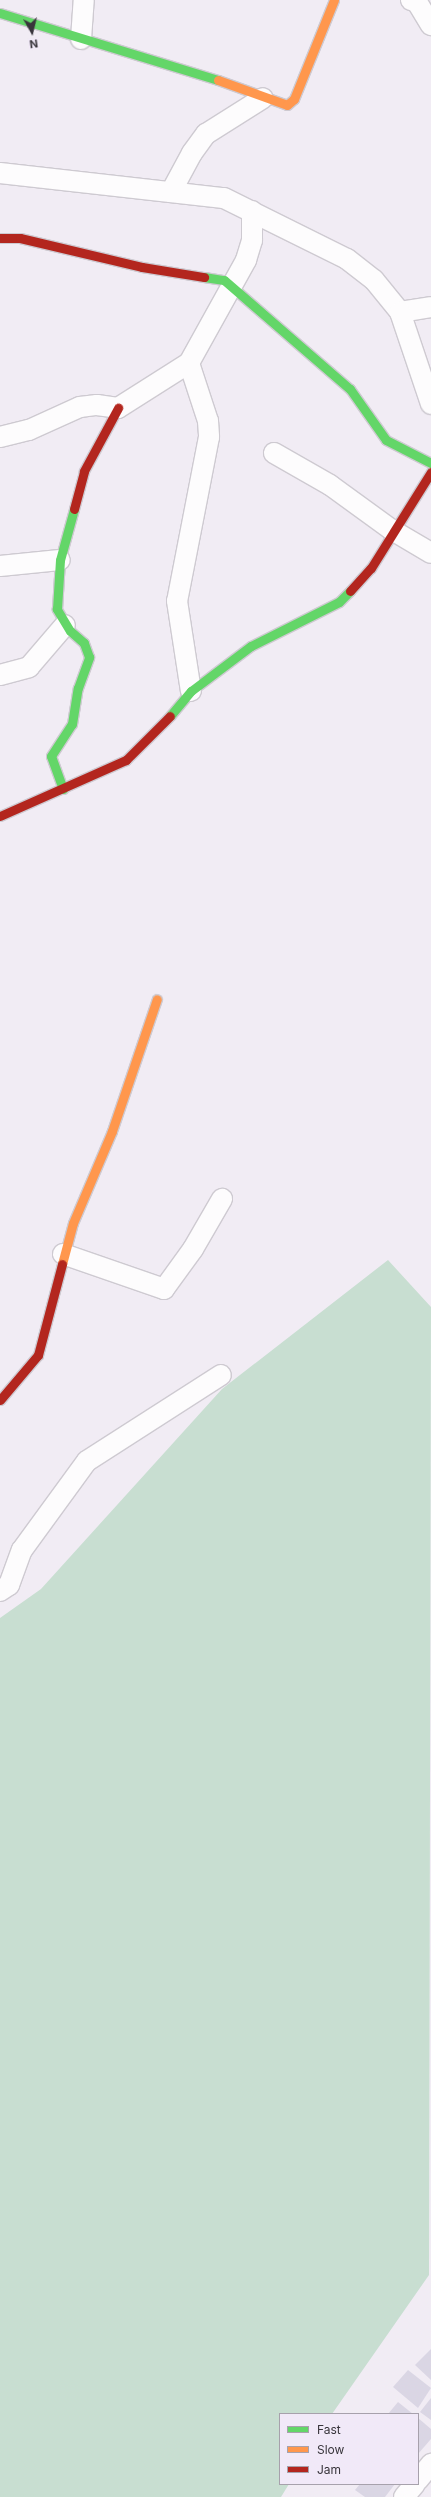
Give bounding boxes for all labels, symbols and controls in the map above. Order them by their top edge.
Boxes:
north arrow [12,12,52,52]
text: N [29,36,39,51]
legend [279,2413,419,2485]
text: Fast [317,2422,341,2437]
text: Slow [317,2442,344,2457]
text: Jam [317,2462,341,2477]

